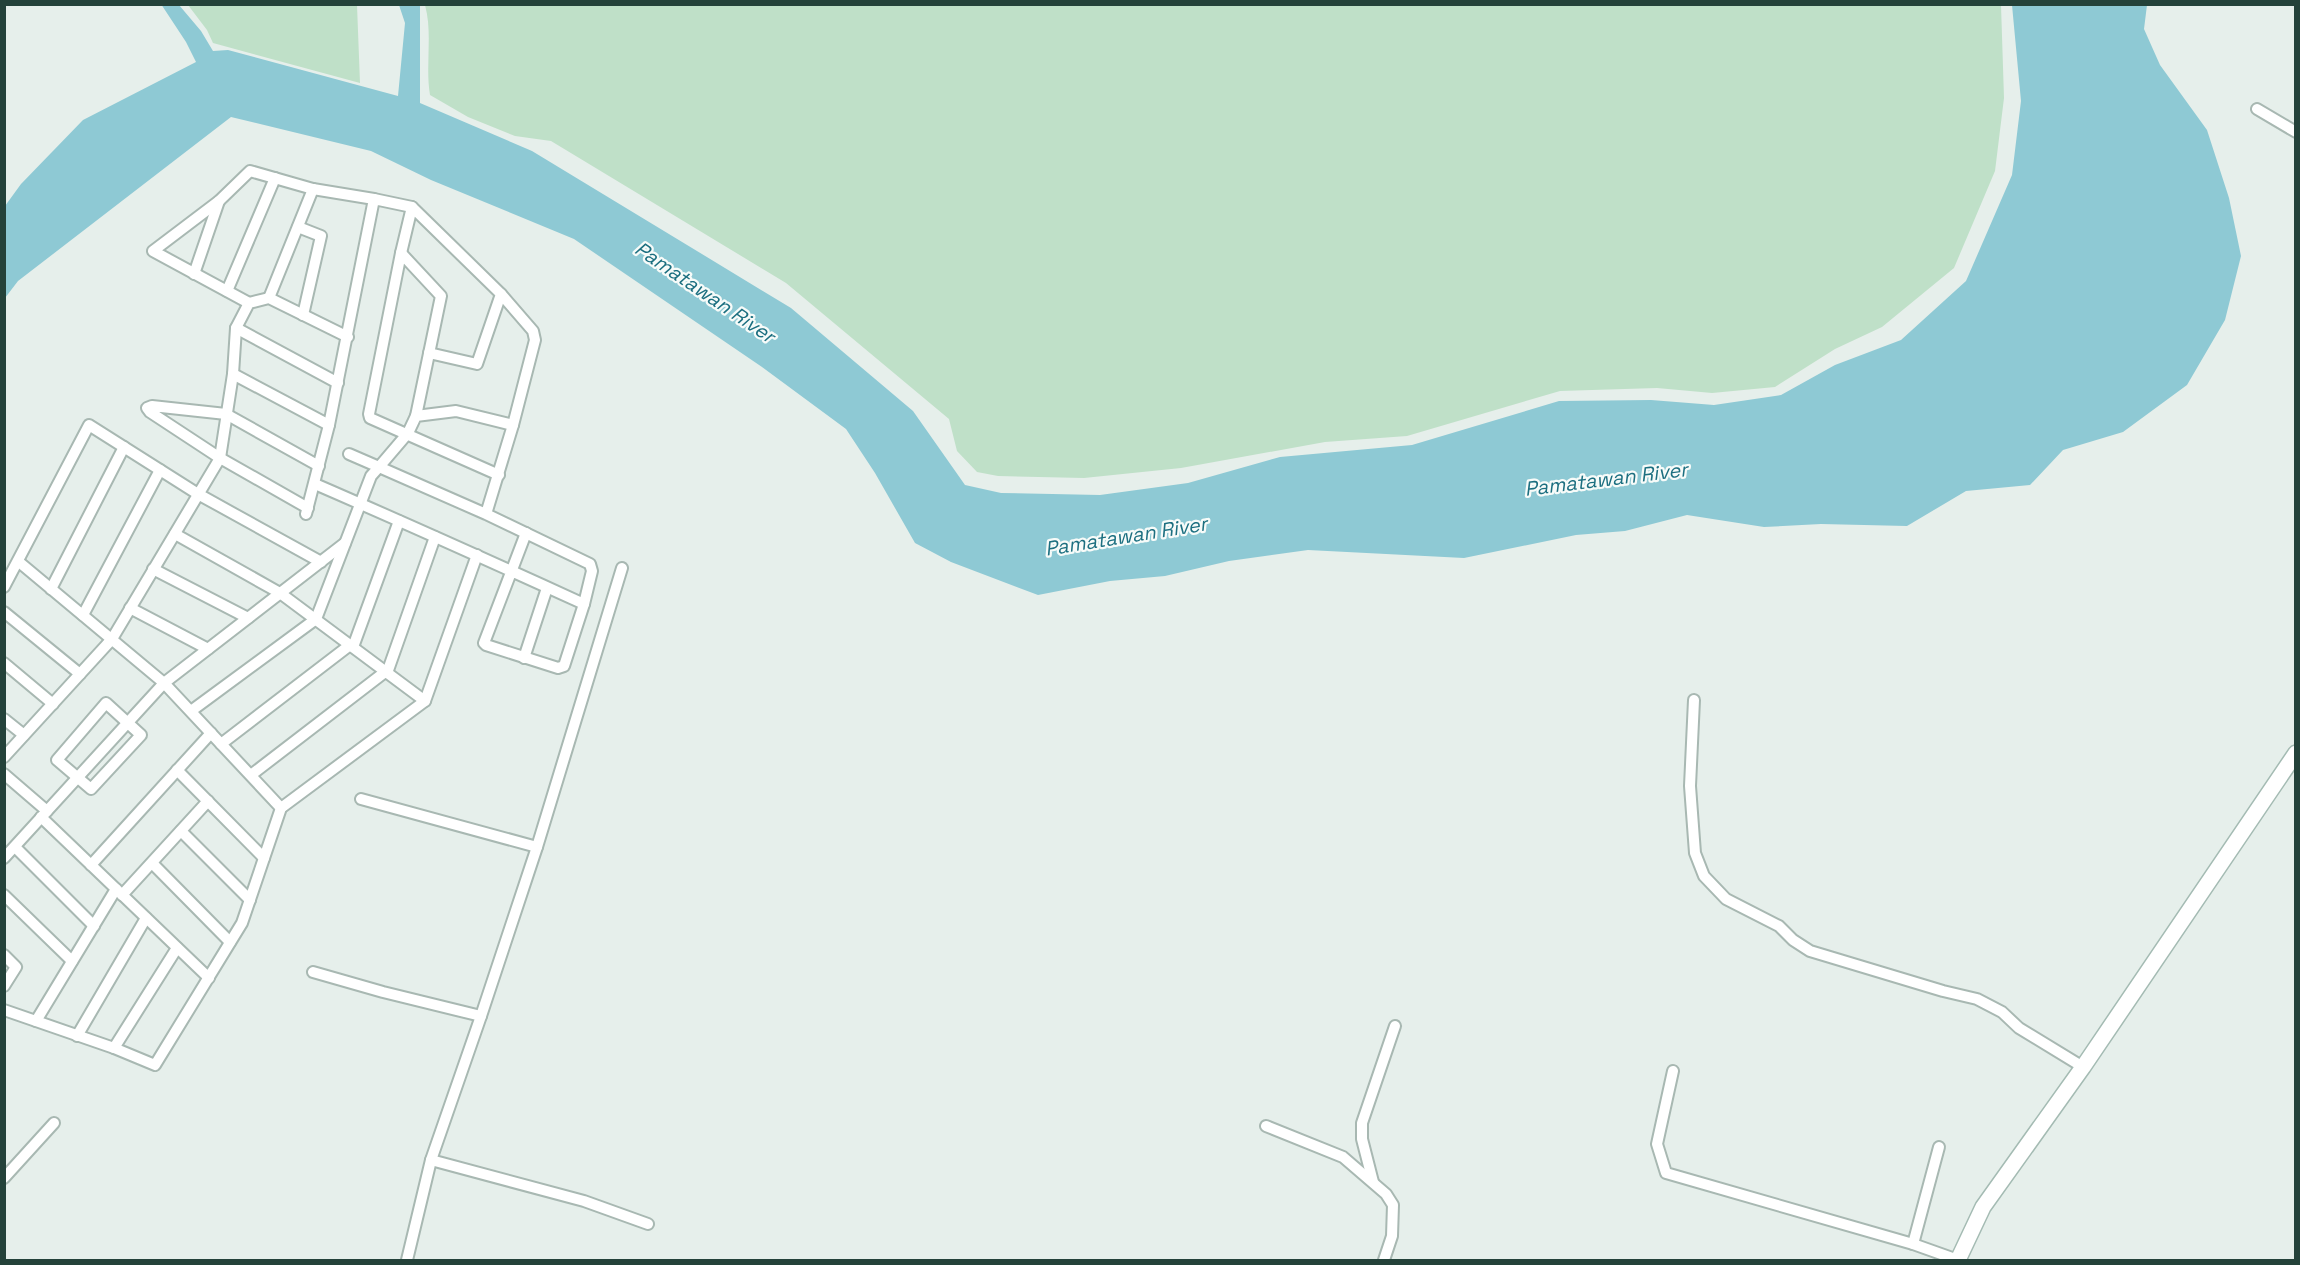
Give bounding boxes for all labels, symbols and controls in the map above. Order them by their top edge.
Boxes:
water label: Pamatawan River [630,235,782,350]
water label: Pamatawan River [1523,456,1691,502]
water label: Pamatawan River [1043,510,1211,562]

